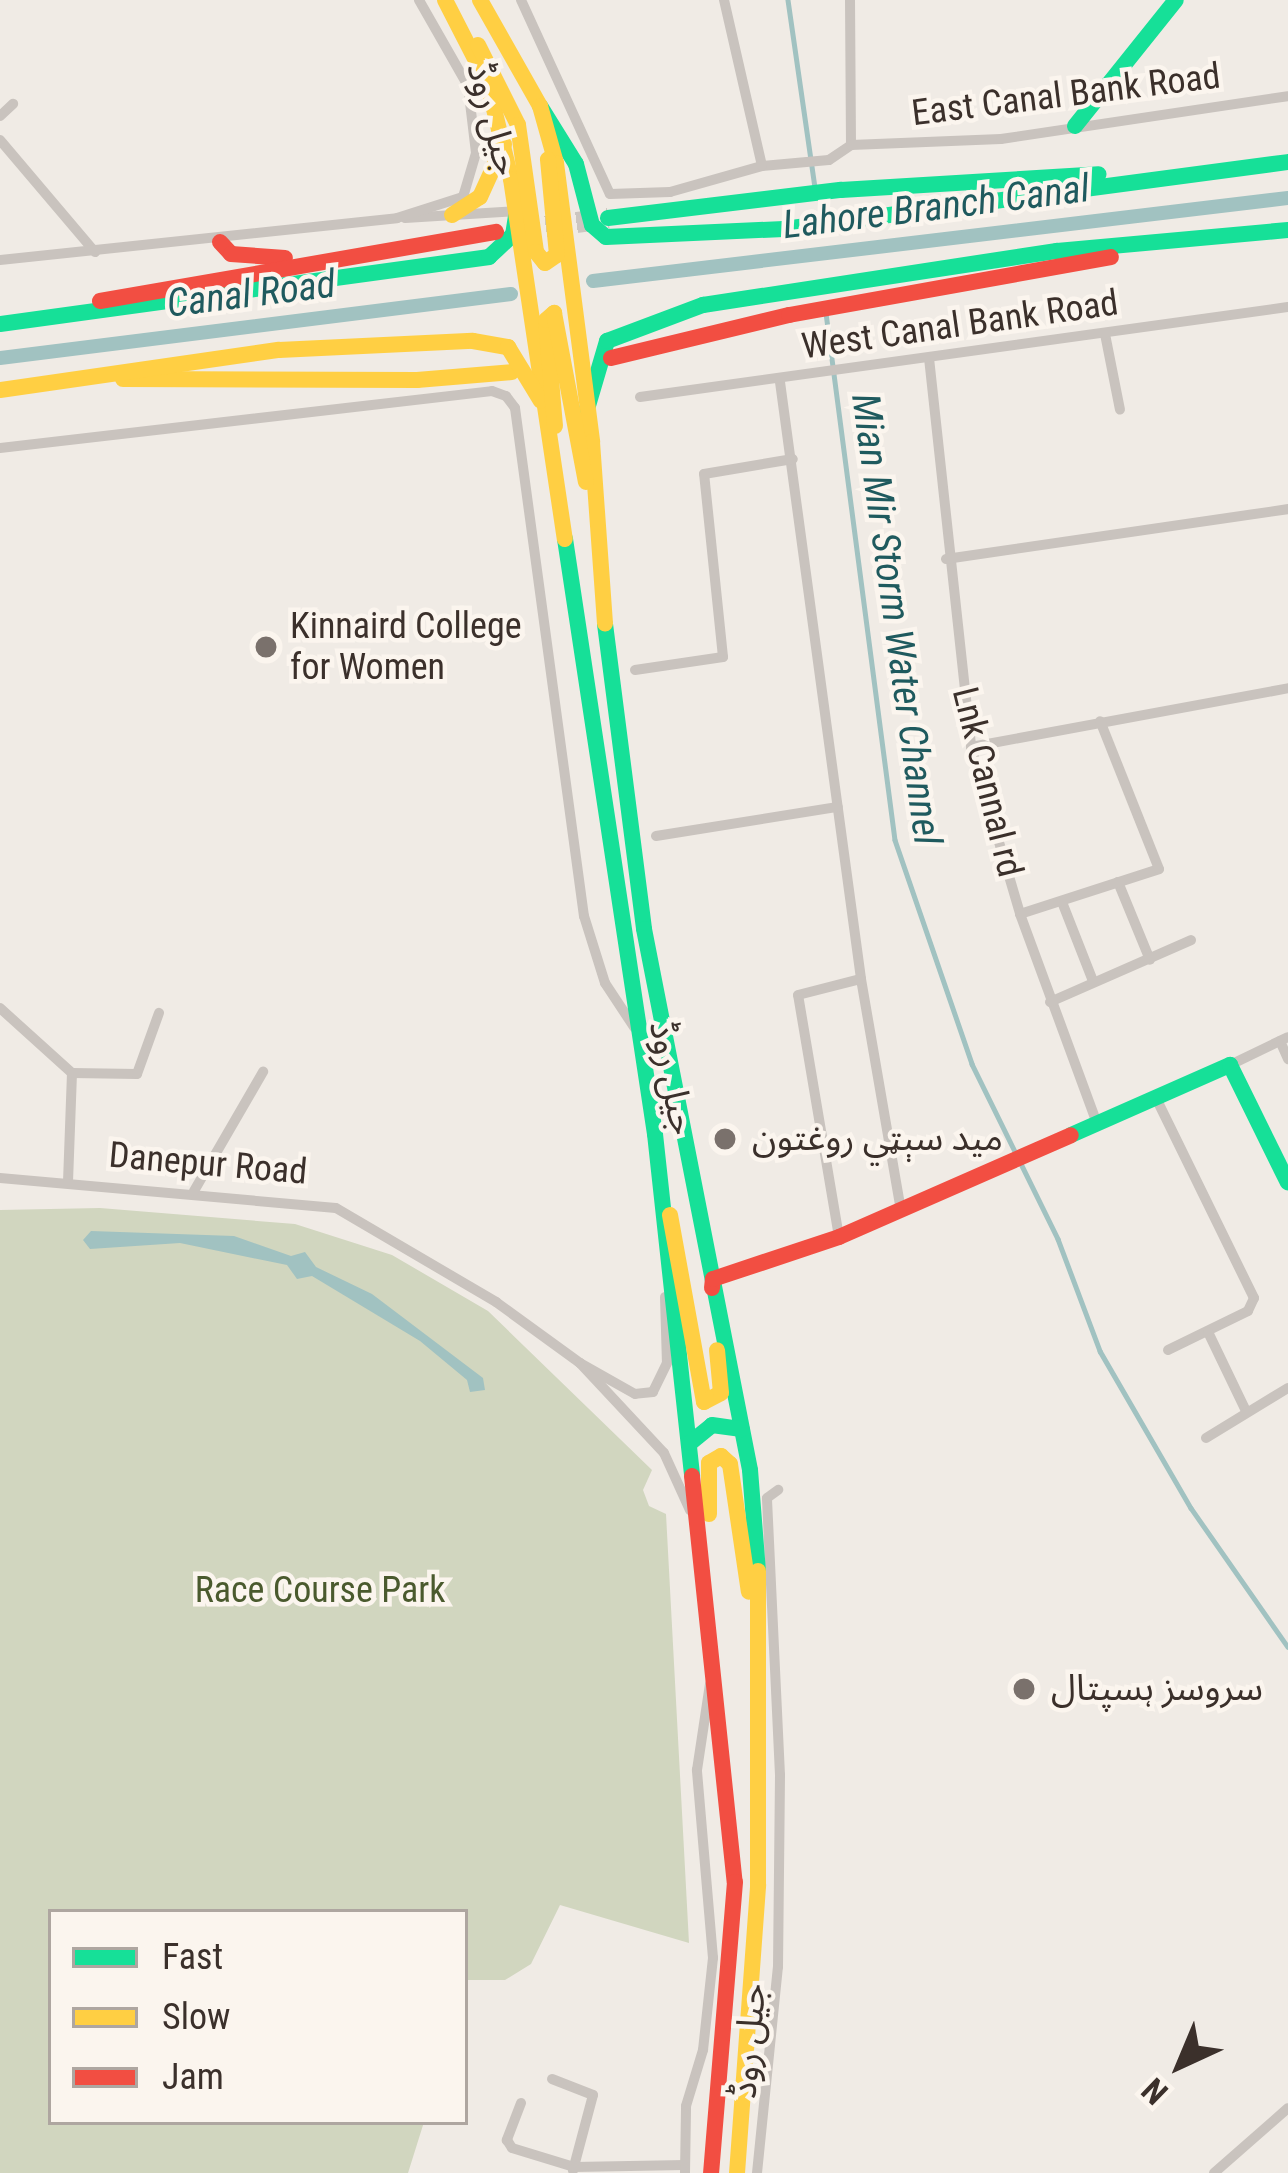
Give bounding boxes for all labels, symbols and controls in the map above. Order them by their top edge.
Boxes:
street label: East Canal Bank Road [909,55,1223,135]
street label: جیل روڈ [457,58,529,180]
water label: Lahore Branch Canal [780,165,1092,249]
water label: Canal Road [164,260,338,328]
street label: West Canal Bank Road [799,281,1121,369]
water label: Mian Mir Storm Water Channel [841,390,951,848]
place label: Kinnaird College for Women [290,604,522,689]
marker: Kinnaird College for Women [253,634,279,660]
street label: Lnk Cannal rd [943,683,1031,881]
street label: جیل روڈ [640,1017,704,1139]
place label: مید سېټي روغتون [752,1117,1003,1161]
marker: مید سېټي روغتون [709,1123,741,1155]
street label: Danepur Road [107,1134,309,1194]
park label: Race Course Park [195,1569,445,1613]
place label: سروسز ہسپتال [1051,1667,1263,1711]
marker: سروسز ہسپتال [1008,1673,1040,1705]
legend [48,1909,468,2125]
text: Fast [162,1936,223,1978]
street label: جیل روڈ [722,1982,776,2100]
text: Slow [162,1996,230,2038]
north arrow [1120,2005,1240,2125]
text: Jam [162,2056,224,2098]
text: N [1134,2070,1175,2112]

